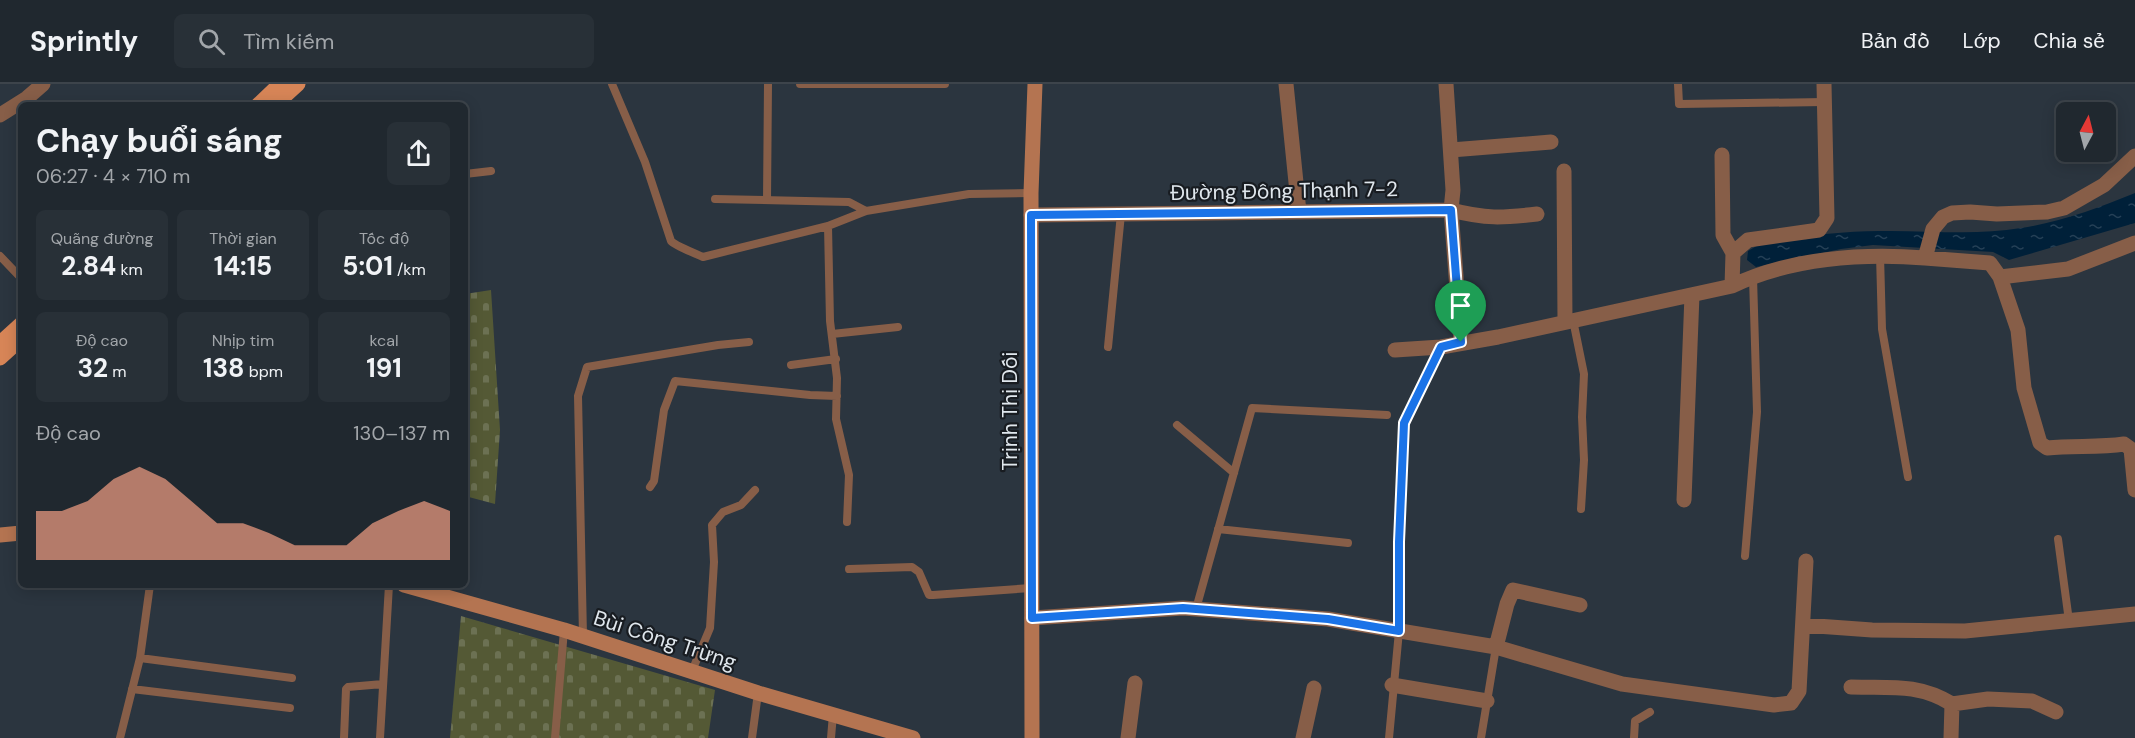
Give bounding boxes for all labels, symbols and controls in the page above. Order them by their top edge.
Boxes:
search box [174,14,594,68]
text: Sprintly [30,23,138,60]
icon: search [195,25,228,58]
text: Tìm kiếm [243,27,334,56]
text: Bản đồ [1861,27,1930,55]
text: Lớp [1963,27,2001,55]
text: Chia sẻ [2034,27,2105,55]
north arrow [2056,102,2116,162]
map controls [2056,102,2116,162]
text: Chạy buổi sáng [36,119,283,162]
button: share [387,122,450,185]
text: 06:27 · 4 × 710 m [36,163,190,189]
street label: Đường Đông Thạnh 7-2 [1170,175,1398,207]
text: Quãng đường [51,228,153,249]
text: Thời gian [209,228,277,249]
text: Tốc độ [359,228,409,249]
text: 2.84 [61,249,116,283]
text: 14:15 [214,249,272,283]
text: 5:01 [342,249,393,283]
text: km [116,259,143,280]
text: /km [393,259,426,280]
pin [1435,280,1486,342]
icon: arrive [1444,289,1477,322]
text: Độ cao [76,330,128,351]
text: Nhịp tim [212,330,274,351]
text: kcal [370,330,398,351]
text: 32 [77,351,108,385]
text: 138 [203,351,245,385]
text: 191 [366,351,402,385]
street label: Trịnh Thị Dối [996,352,1024,470]
text: m [108,361,127,382]
text: bpm [245,361,283,382]
text: Độ cao [36,420,101,446]
text: 130–137 m [353,420,450,446]
street label: Bùi Công Trừng [590,604,740,676]

